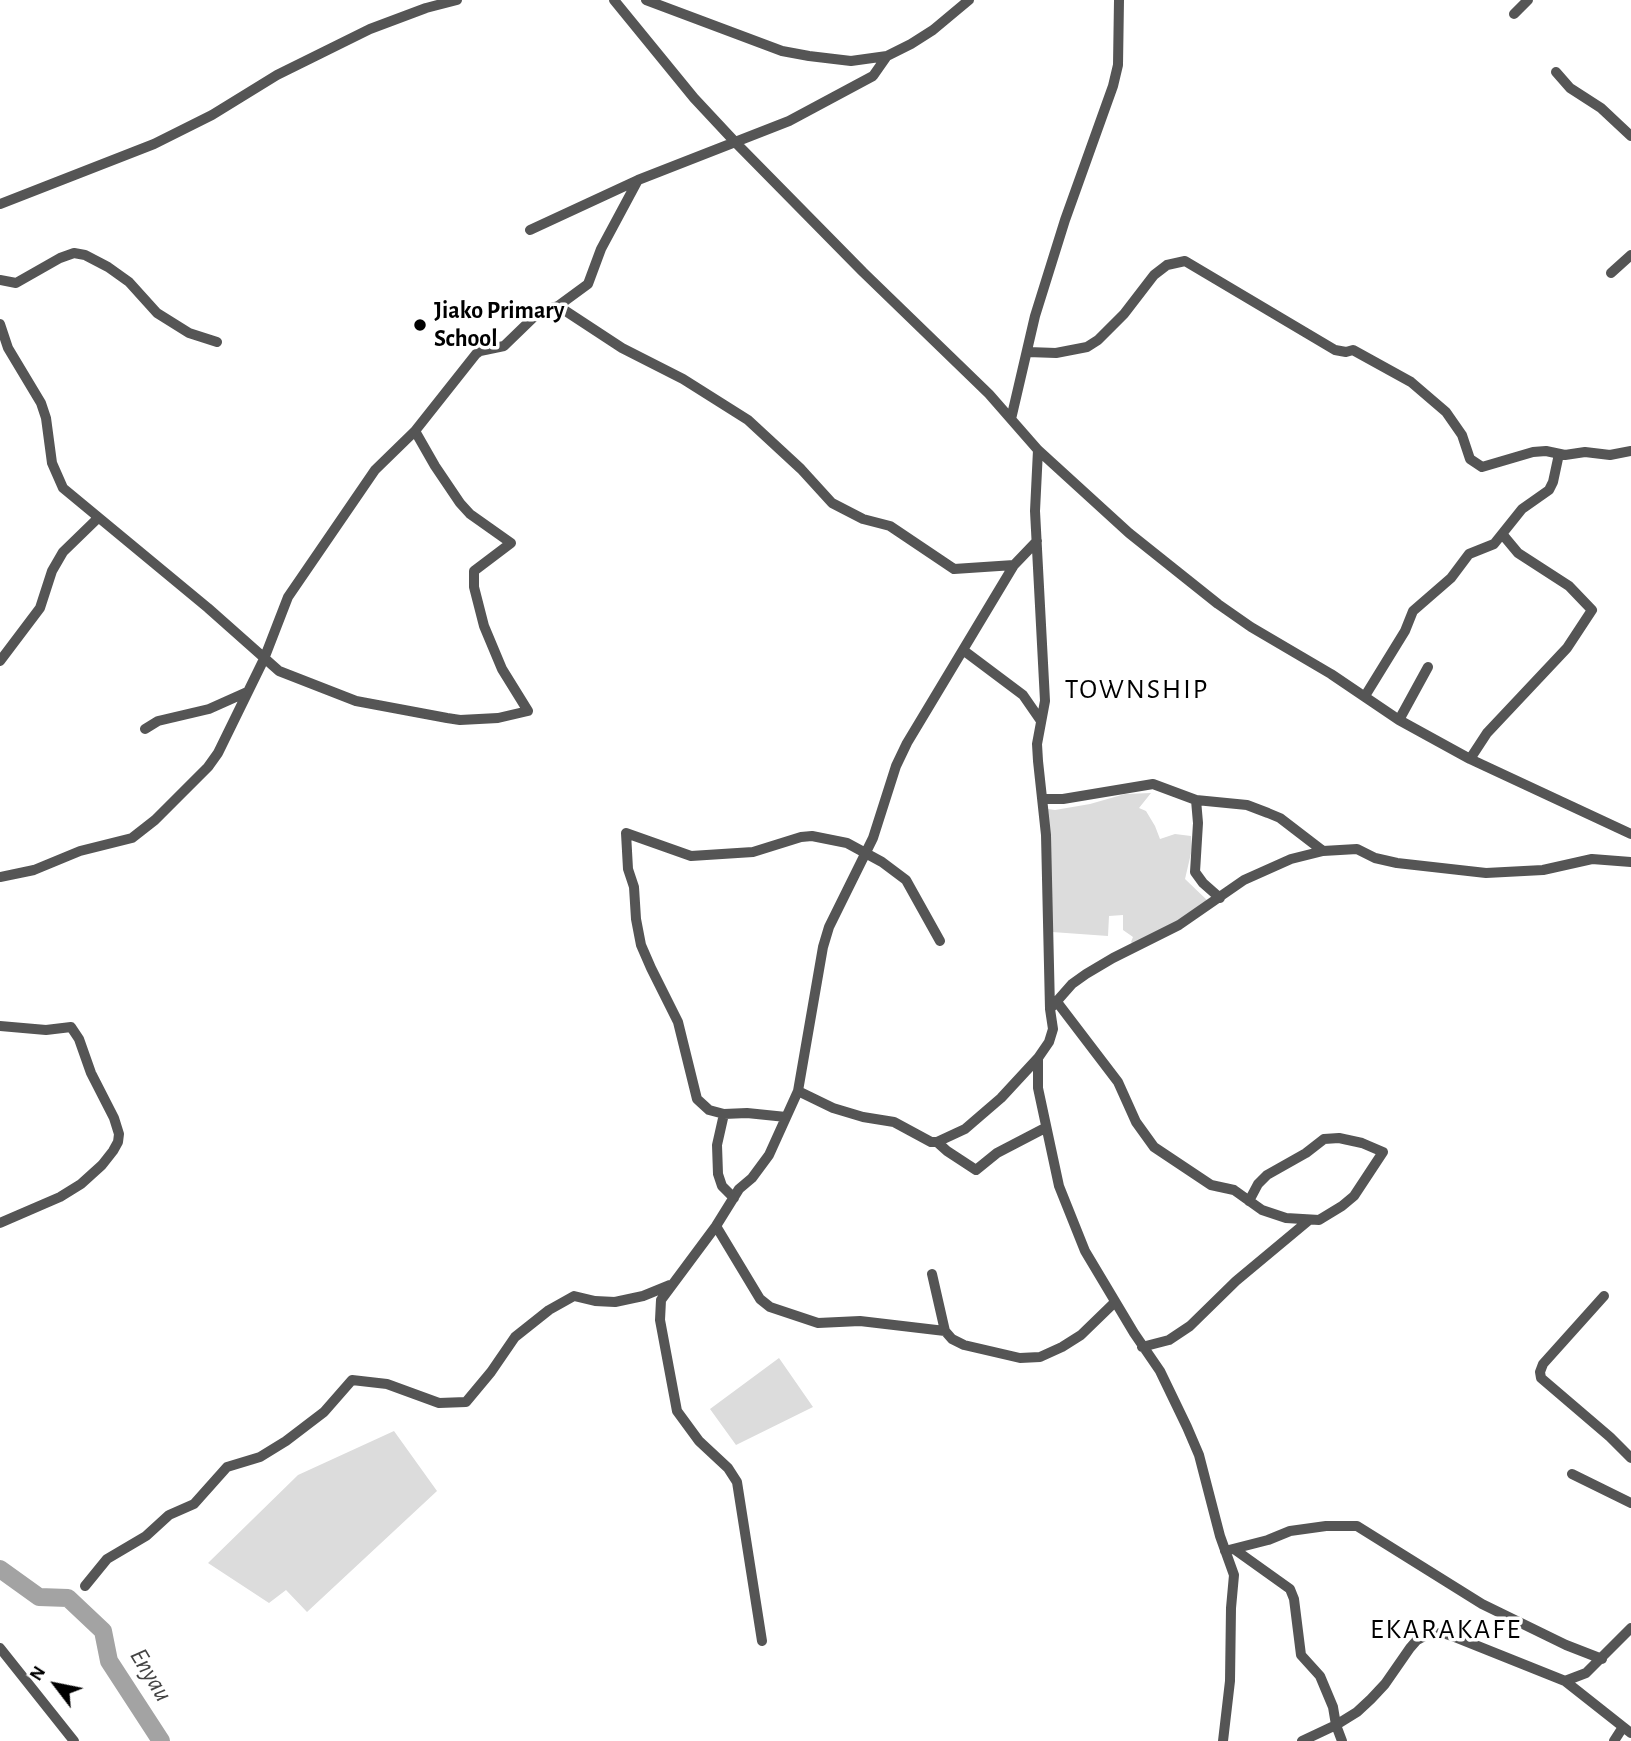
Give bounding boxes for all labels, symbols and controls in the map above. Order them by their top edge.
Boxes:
place label: Jiako Primary School [434,297,565,353]
marker: Jiako Primary School [412,317,428,333]
district label: TOWNSHIP [1066,673,1208,707]
district label: EKARAKAFE [1371,1613,1521,1647]
water label: Enyau [123,1642,179,1708]
north arrow [21,1650,91,1720]
text: N [26,1663,49,1684]

